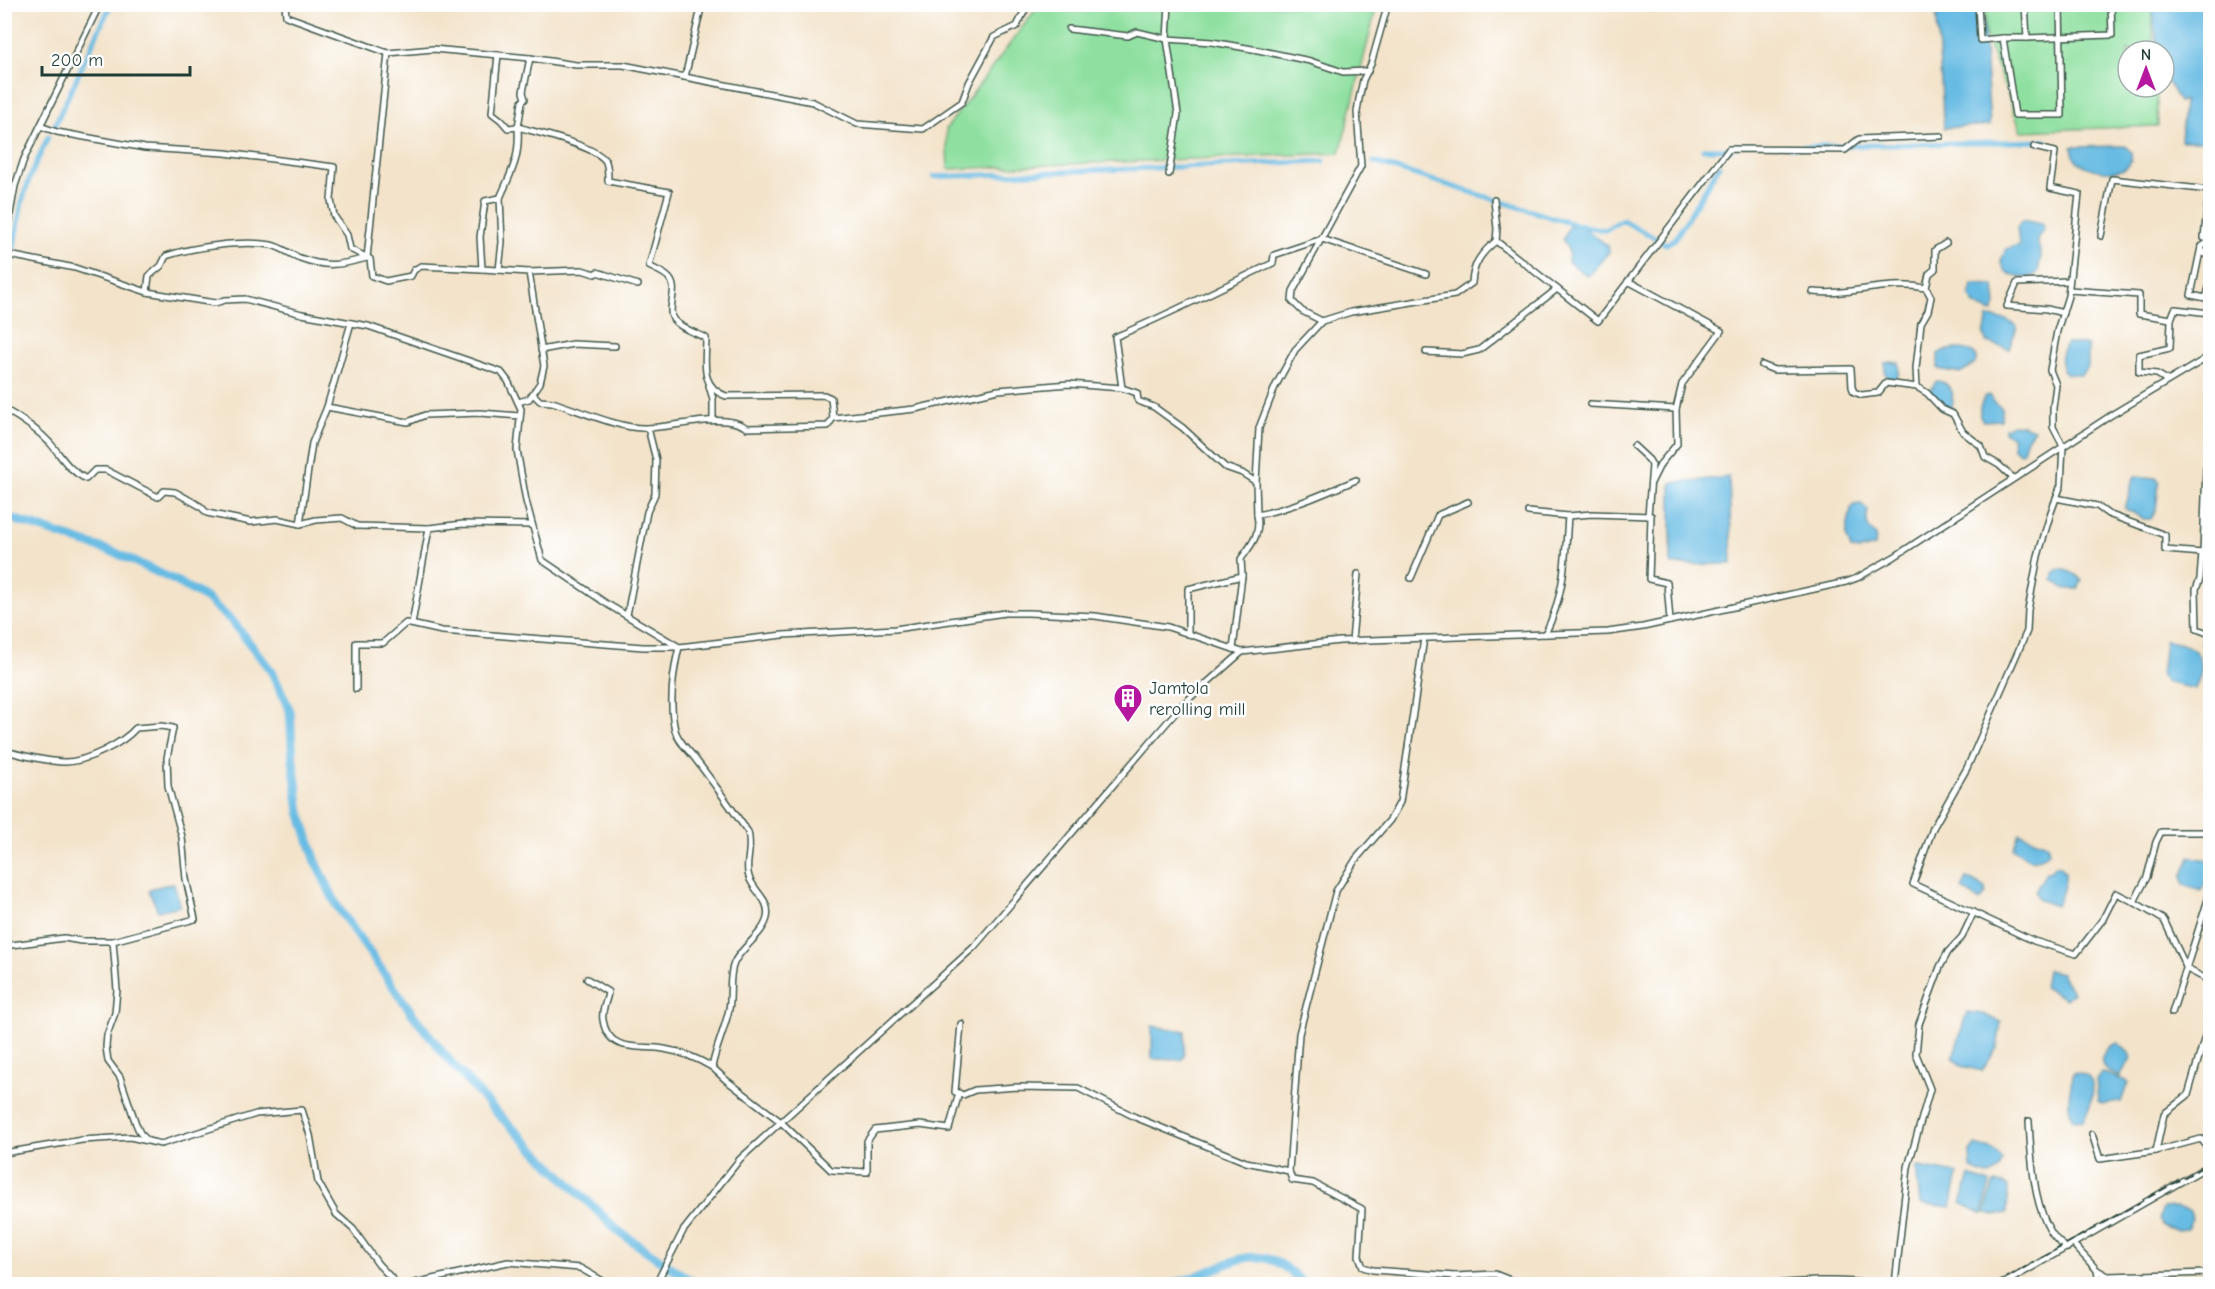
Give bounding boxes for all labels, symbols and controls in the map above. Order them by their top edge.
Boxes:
scale bar [42,39,190,77]
north arrow [2116,39,2176,99]
text: N [2141,46,2151,64]
text: 200 m [51,50,103,71]
place label: Jamtola rerolling mill [1149,678,1246,720]
building icon: Jamtola rerolling mill [1112,682,1144,724]

